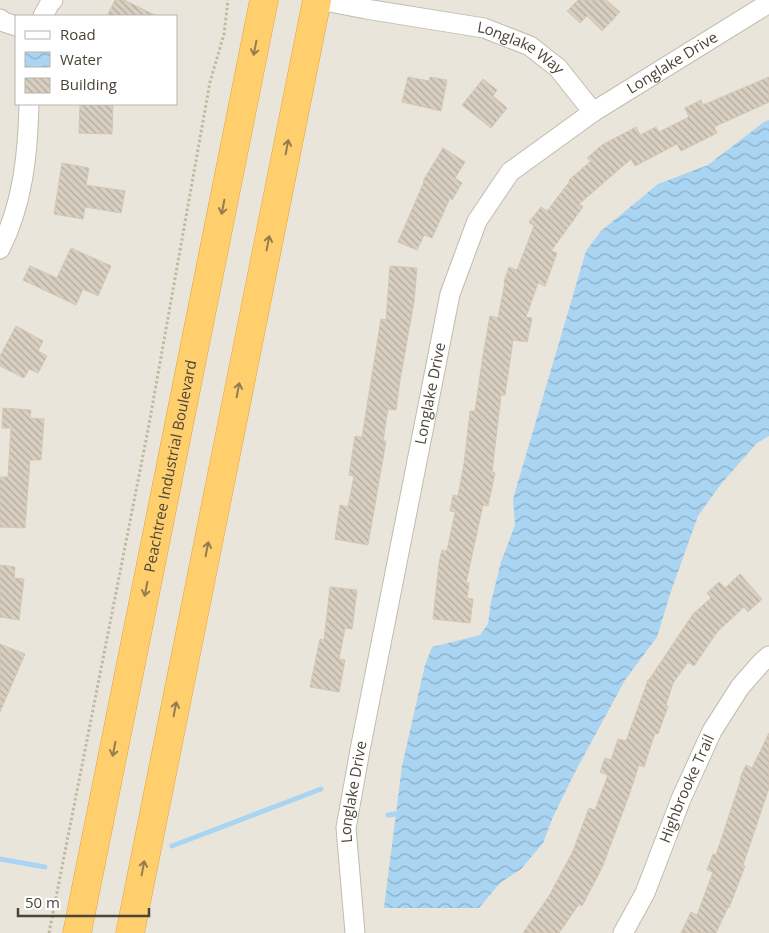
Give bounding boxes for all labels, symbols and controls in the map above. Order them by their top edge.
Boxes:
legend [15,15,178,105]
street label: Longlake Way [476,16,570,78]
text: Road [60,24,96,44]
street label: Longlake Drive [623,26,721,98]
one-way arrow [249,39,259,55]
text: Water [60,49,102,69]
text: Building [60,74,117,94]
one-way arrow [283,140,292,156]
one-way arrow [217,199,227,215]
one-way arrow [264,235,273,251]
street label: Longlake Drive [410,341,449,446]
street label: Peachtree Industrial Boulevard [139,358,201,574]
one-way arrow [234,382,244,398]
one-way arrow [202,542,212,558]
one-way arrow [140,581,150,597]
one-way arrow [170,701,180,717]
street label: Highbrooke Trail [654,731,718,846]
street label: Longlake Drive [335,739,371,844]
one-way arrow [108,740,118,756]
one-way arrow [139,860,148,876]
scale bar [18,886,149,918]
text: 50 m [25,892,60,912]

